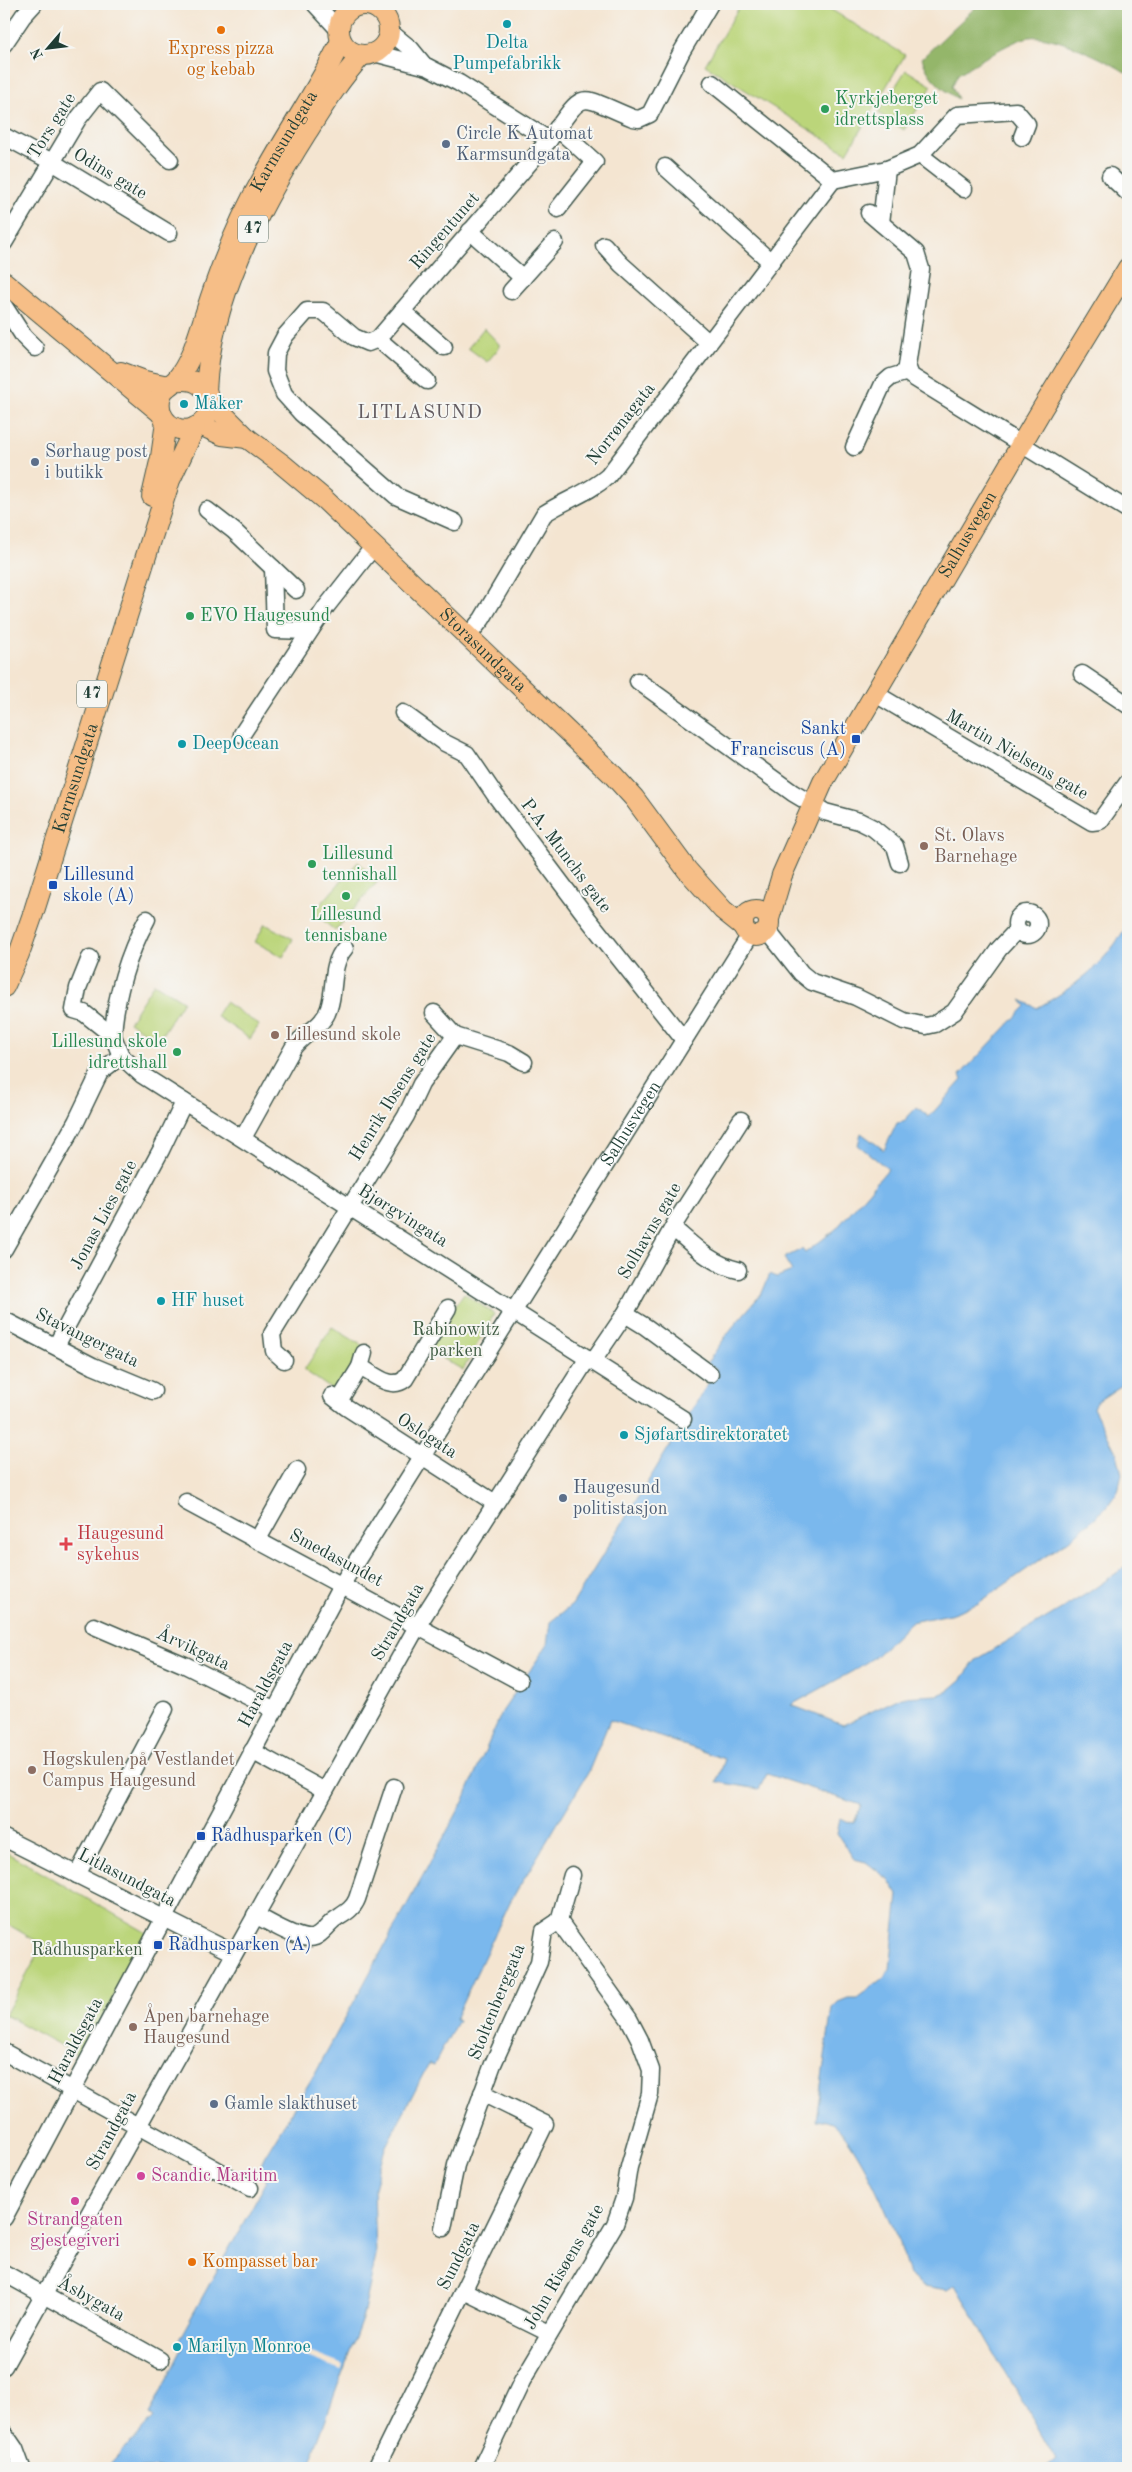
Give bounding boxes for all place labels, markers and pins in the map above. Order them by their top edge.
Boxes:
marker: Delta Pumpefabrikk [501,18,513,30]
marker: Express pizza og kebab [215,24,227,36]
place label: Delta Pumpefabrikk [453,34,561,73]
place label: Express pizza og kebab [168,40,274,79]
place label: Kyrkjeberget idrettsplass [835,90,938,129]
marker: Kyrkjeberget idrettsplass [819,103,831,115]
place label: Circle K Automat Karmsundgata [456,125,593,164]
marker: Circle K Automat Karmsundgata [440,138,452,150]
place label: Måker [194,395,244,413]
marker: Måker [178,398,190,410]
place label: Sørhaug post i butikk [45,443,148,482]
marker: Sørhaug post i butikk [29,456,41,468]
place label: EVO Haugesund [200,607,330,625]
marker: EVO Haugesund [184,610,196,622]
place label: Sankt Franciscus (A) [730,720,846,759]
marker: Sankt Franciscus (A) [850,733,862,745]
place label: DeepOcean [192,735,280,753]
marker: DeepOcean [176,738,188,750]
place label: St. Olavs Barnehage [934,827,1017,866]
marker: St. Olavs Barnehage [918,840,930,852]
place label: Lillesund tennishall [322,845,397,884]
marker: Lillesund tennishall [306,858,318,870]
place label: Lillesund skole (A) [63,866,134,905]
marker: Lillesund skole (A) [47,879,59,891]
marker: Lillesund tennisbane [340,890,352,902]
place label: Lillesund tennisbane [305,906,387,945]
place label: Lillesund skole [285,1026,401,1044]
marker: Lillesund skole [269,1029,281,1041]
place label: Lillesund skole idrettshall [51,1033,167,1072]
marker: Lillesund skole idrettshall [171,1046,183,1058]
place label: HF huset [171,1292,244,1310]
marker: HF huset [155,1295,167,1307]
place label: Sjøfartsdirektoratet [634,1426,788,1444]
marker: Sjøfartsdirektoratet [618,1429,630,1441]
place label: Haugesund politistasjon [573,1479,668,1518]
marker: Haugesund politistasjon [557,1492,569,1504]
place label: Haugesund sykehus [77,1525,164,1564]
marker: Haugesund sykehus [59,1537,73,1551]
place label: Høgskulen på Vestlandet Campus Haugesund [42,1751,235,1790]
marker: Høgskulen på Vestlandet Campus Haugesund [26,1764,38,1776]
place label: Rådhusparken (C) [211,1826,353,1845]
marker: Rådhusparken (C) [195,1830,207,1842]
place label: Rådhusparken (A) [168,1935,311,1954]
marker: Rådhusparken (A) [152,1939,164,1951]
place label: Åpen barnehage Haugesund [143,2003,269,2047]
marker: Åpen barnehage Haugesund [127,2021,139,2033]
place label: Gamle slakthuset [224,2095,357,2113]
marker: Gamle slakthuset [208,2098,220,2110]
place label: Scandic Maritim [151,2167,277,2185]
marker: Scandic Maritim [135,2170,147,2182]
marker: Strandgaten gjestegiveri [69,2195,81,2207]
place label: Strandgaten gjestegiveri [27,2211,123,2250]
place label: Kompasset bar [202,2253,318,2271]
marker: Kompasset bar [186,2256,198,2268]
place label: Marilyn Monroe [187,2338,311,2356]
marker: Marilyn Monroe [171,2341,183,2353]

